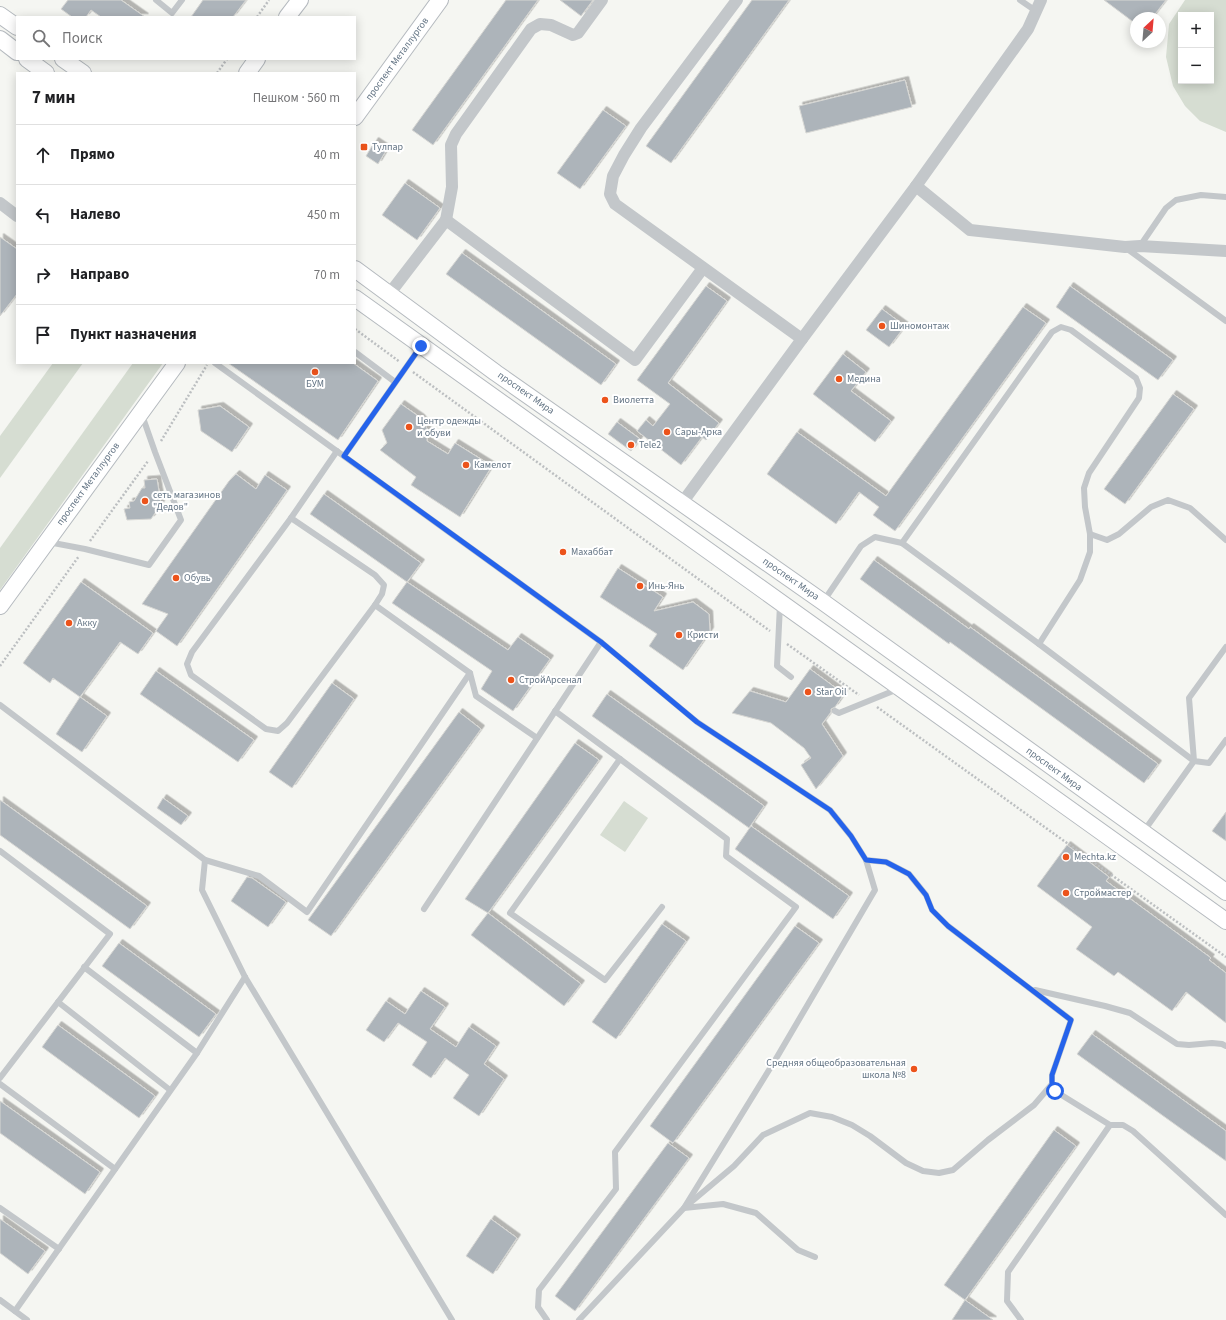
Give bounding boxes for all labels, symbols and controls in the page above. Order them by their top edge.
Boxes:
north arrow [1130,12,1166,48]
map controls [1178,12,1214,84]
button: + [1178,12,1214,48]
street label: проспект Металлургов [362,15,432,103]
search box [16,16,356,60]
icon: search [30,27,52,49]
text: Поиск [62,28,103,49]
button: − [1178,48,1214,84]
text: 7 мин [32,86,75,110]
text: Пешком · 560 m [253,89,340,107]
place label: Тулпар [372,140,404,154]
marker: Тулпар [359,142,369,152]
icon: ahead [32,144,54,166]
text: Прямо [70,144,115,165]
text: 40 m [314,146,340,164]
icon: left [32,204,54,226]
text: Налево [70,204,121,225]
text: 450 m [307,206,340,224]
icon: right [32,264,54,286]
text: Направо [70,264,129,285]
text: 70 m [314,266,340,284]
place label: Шиномонтаж [890,319,949,333]
marker: Шиномонтаж [877,321,887,331]
icon: arrive [32,324,54,346]
text: Пункт назначения [70,324,197,345]
route end [412,337,430,355]
marker: БУМ [310,367,320,377]
street label: проспект Мира [495,368,557,418]
place label: Медина [847,372,881,386]
marker: Медина [834,374,844,384]
place label: БУМ [306,377,324,391]
place label: Виолетта [613,393,654,407]
marker: Виолетта [600,395,610,405]
place label: Центр одежды и обуви [417,414,481,440]
marker: Центр одежды и обуви [404,422,414,432]
place label: Сары-Арка [675,425,722,439]
marker: Сары-Арка [662,427,672,437]
place label: Tele2 [639,438,661,452]
street label: проспект Металлургов [53,440,123,528]
marker: Tele2 [626,440,636,450]
place label: Камелот [474,458,512,472]
marker: Камелот [461,460,471,470]
place label: сеть магазинов "Дедов" [153,488,220,514]
marker: сеть магазинов "Дедов" [140,496,150,506]
place label: Махаббат [571,545,613,559]
marker: Махаббат [558,547,568,557]
street label: проспект Мира [760,554,822,604]
place label: Обувь [184,571,211,585]
marker: Обувь [171,573,181,583]
place label: Инь-Янь [648,579,684,593]
marker: Инь-Янь [635,581,645,591]
place label: Акку [77,616,97,630]
marker: Акку [64,618,74,628]
place label: Кристи [687,628,719,642]
marker: Кристи [674,630,684,640]
place label: СтройАрсенал [519,673,582,687]
marker: СтройАрсенал [506,675,516,685]
place label: Star Oil [816,685,847,699]
marker: Star Oil [803,687,813,697]
street label: проспект Мира [1023,744,1085,794]
place label: Mechta.kz [1074,850,1116,864]
marker: Mechta.kz [1061,852,1071,862]
place label: Строймастер [1074,886,1132,900]
marker: Строймастер [1061,888,1071,898]
place label: Средняя общеобразовательная школа №8 [766,1056,906,1082]
marker: Средняя общеобразовательная школа №8 [909,1064,919,1074]
route start [1046,1082,1064,1100]

